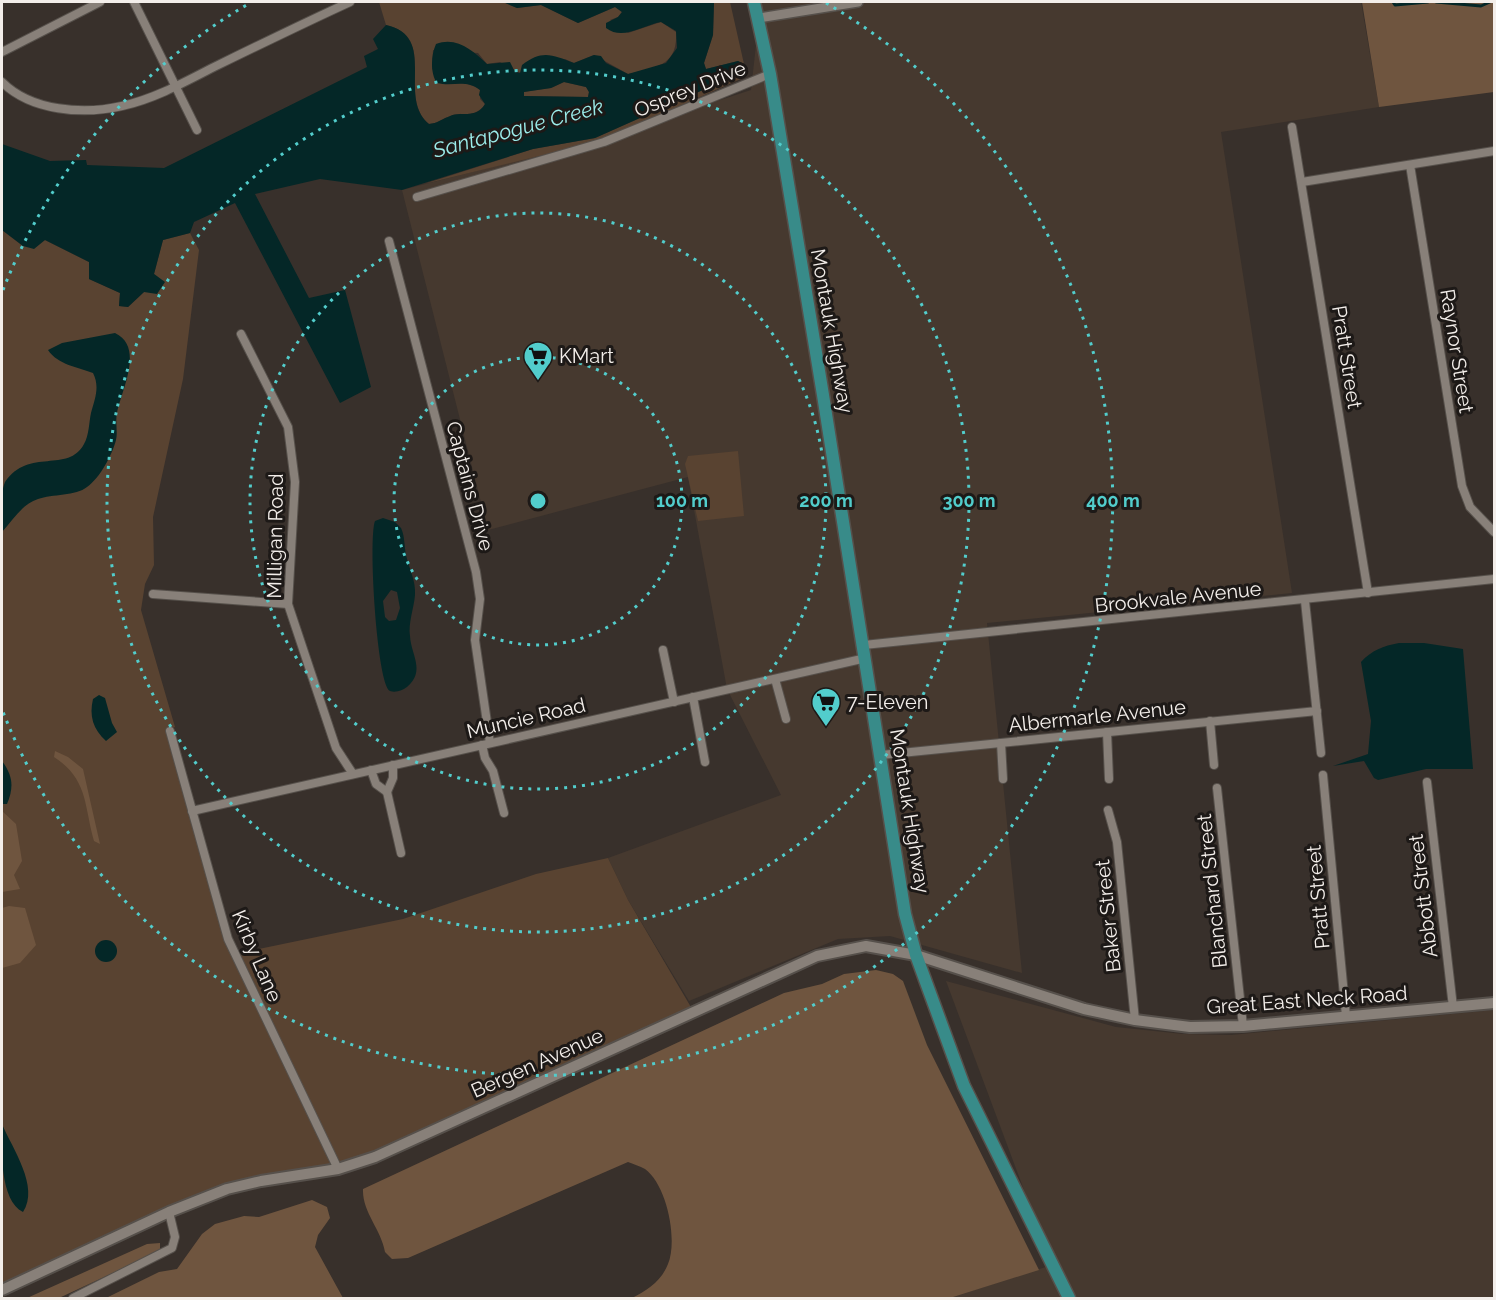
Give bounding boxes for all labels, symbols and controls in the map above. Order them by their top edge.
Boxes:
street label: Osprey Drive [631,56,750,122]
water label: Santapogue Creek [429,93,606,163]
street label: Montauk Highway [806,247,858,415]
street label: Raynor Street [1435,287,1479,415]
street label: Pratt Street [1327,304,1367,411]
supermarket icon: KMart [522,340,554,382]
place label: KMart [559,344,614,368]
street label: Captains Drive [441,419,499,554]
street label: Milligan Road [262,473,288,599]
text: 100 m [656,490,708,511]
text: 200 m [799,490,853,511]
text: 300 m [942,490,996,511]
text: 400 m [1086,490,1140,511]
centre of rings [528,491,548,511]
street label: Brookvale Avenue [1093,576,1263,618]
supermarket icon: 7-Eleven [810,686,842,728]
place label: 7-Eleven [847,690,928,714]
street label: Muncie Road [464,693,588,743]
street label: Albermarle Avenue [1007,695,1187,737]
street label: Montauk Highway [885,727,935,895]
street label: Blanchard Street [1192,813,1232,969]
street label: Abbott Street [1404,833,1442,959]
street label: Pratt Street [1301,844,1334,950]
street label: Baker Street [1090,858,1126,974]
street label: Kirby Lane [227,906,287,1006]
street label: Great East Neck Road [1206,981,1408,1019]
street label: Bergen Avenue [467,1023,607,1103]

